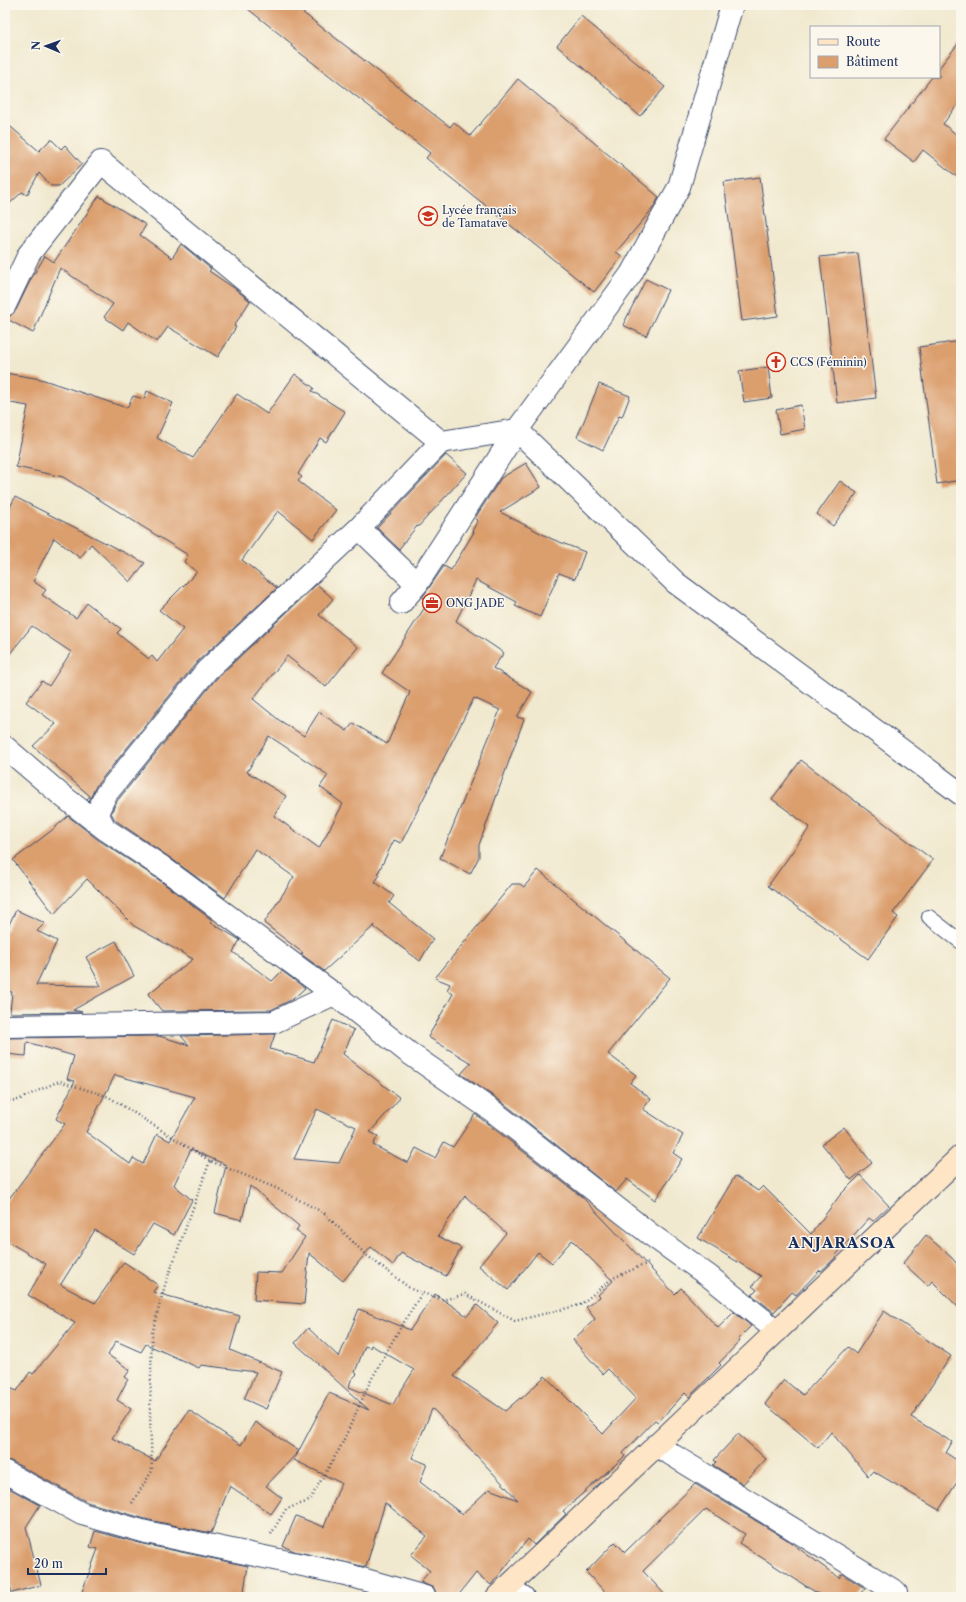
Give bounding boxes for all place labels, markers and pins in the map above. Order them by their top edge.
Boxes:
place label: Lycée français de Tamatave [442,203,517,230]
school or university icon: Lycée français de Tamatave [417,205,439,227]
church icon: CCS (Féminin) [765,351,787,373]
place label: CCS (Féminin) [790,355,867,369]
office icon: ONG JADE [421,592,443,614]
place label: ONG JADE [446,596,505,610]

